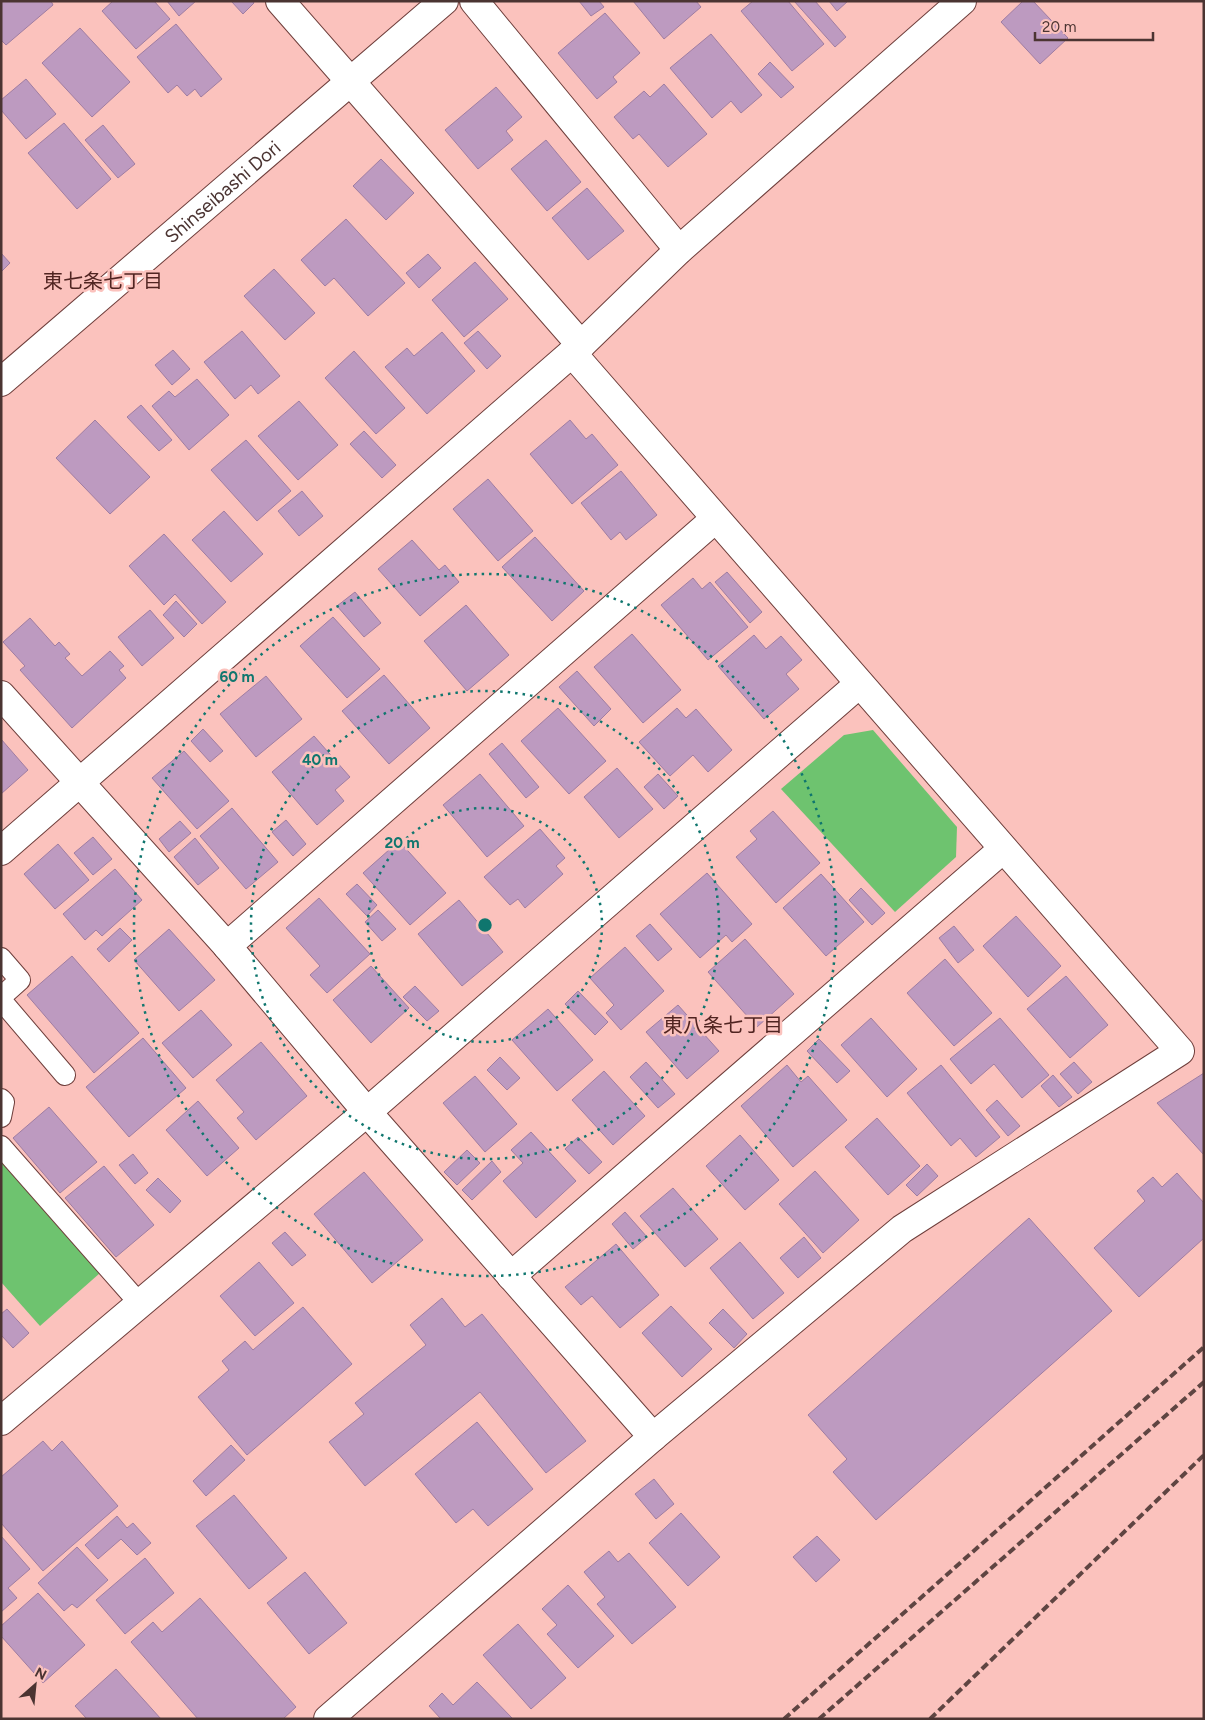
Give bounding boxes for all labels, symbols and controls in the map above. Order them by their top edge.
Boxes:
scale bar [1035,10,1152,42]
text: 20 m [1042,18,1076,36]
street label: Shinseibashi Dori [160,136,285,248]
district label: 東七条七丁目 [43,269,163,293]
text: 60 m [219,668,255,686]
text: 40 m [302,751,338,769]
text: 20 m [384,834,420,852]
centre of rings [476,916,494,934]
district label: 東八条七丁目 [663,1013,783,1037]
north arrow [10,1660,60,1710]
text: N [32,1664,49,1684]

